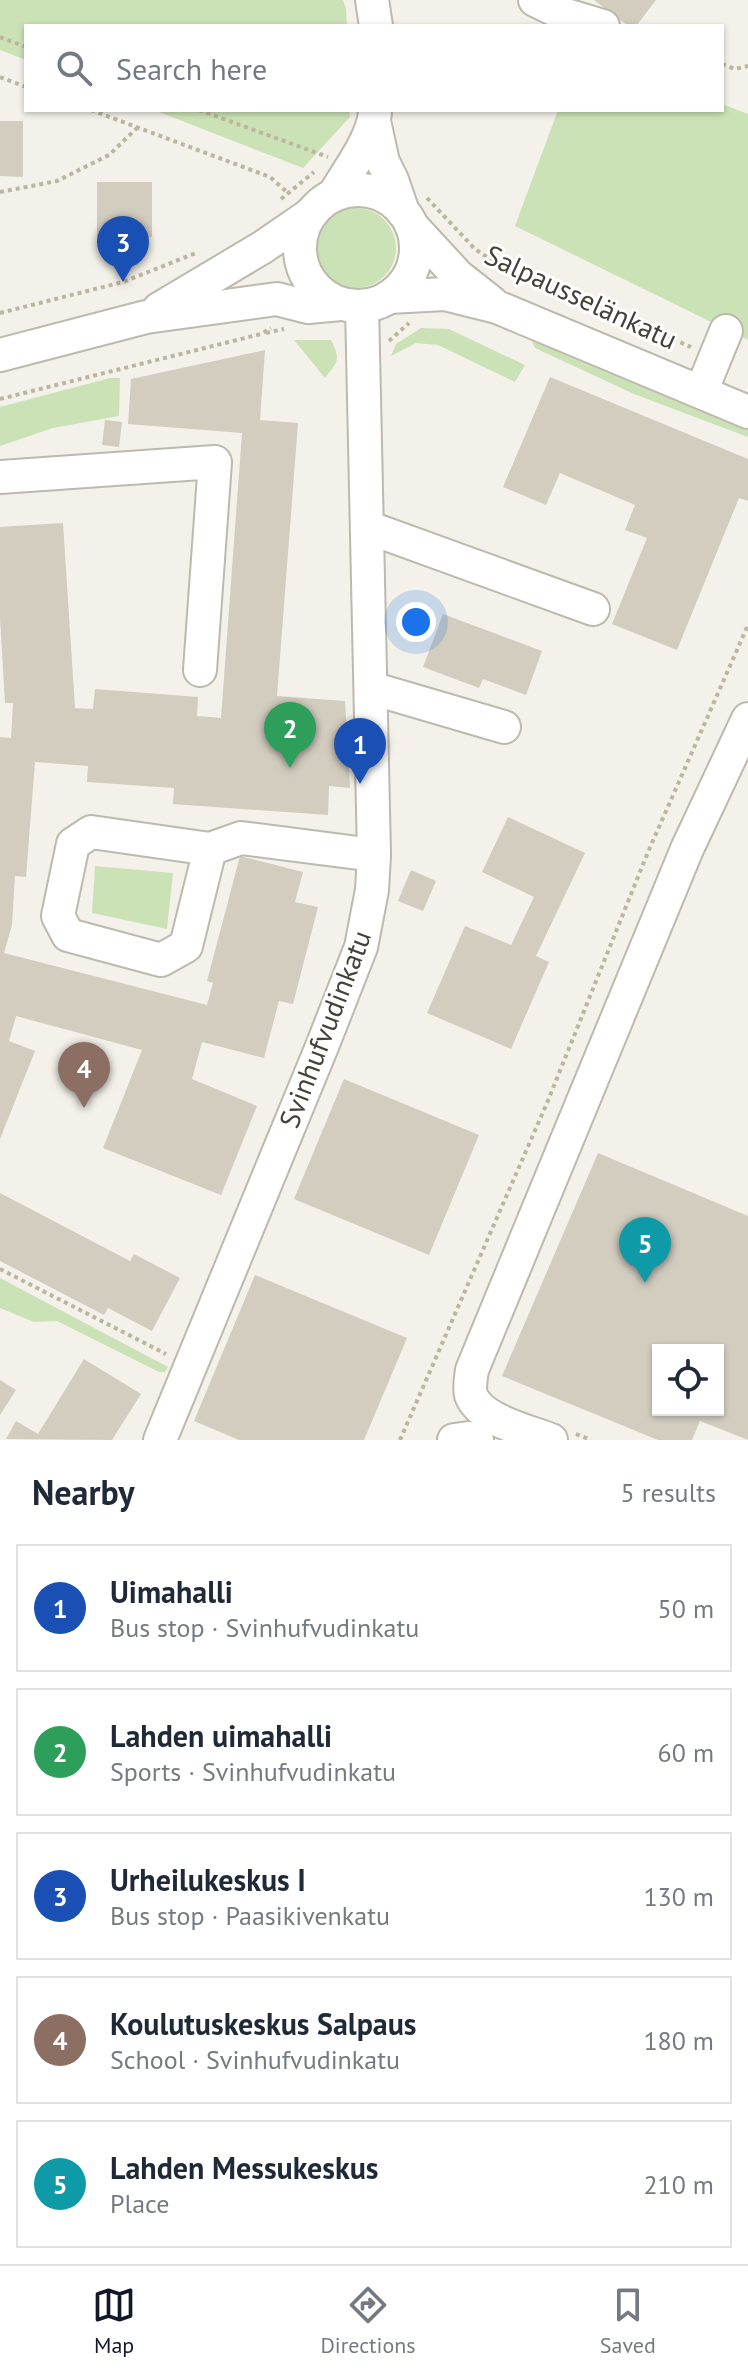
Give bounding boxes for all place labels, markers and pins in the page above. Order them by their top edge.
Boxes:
pin: 3 [97,216,149,282]
pin: 2 [264,702,316,768]
pin: 1 [334,718,386,784]
pin: 4 [58,1042,110,1108]
pin: 5 [619,1217,671,1283]

